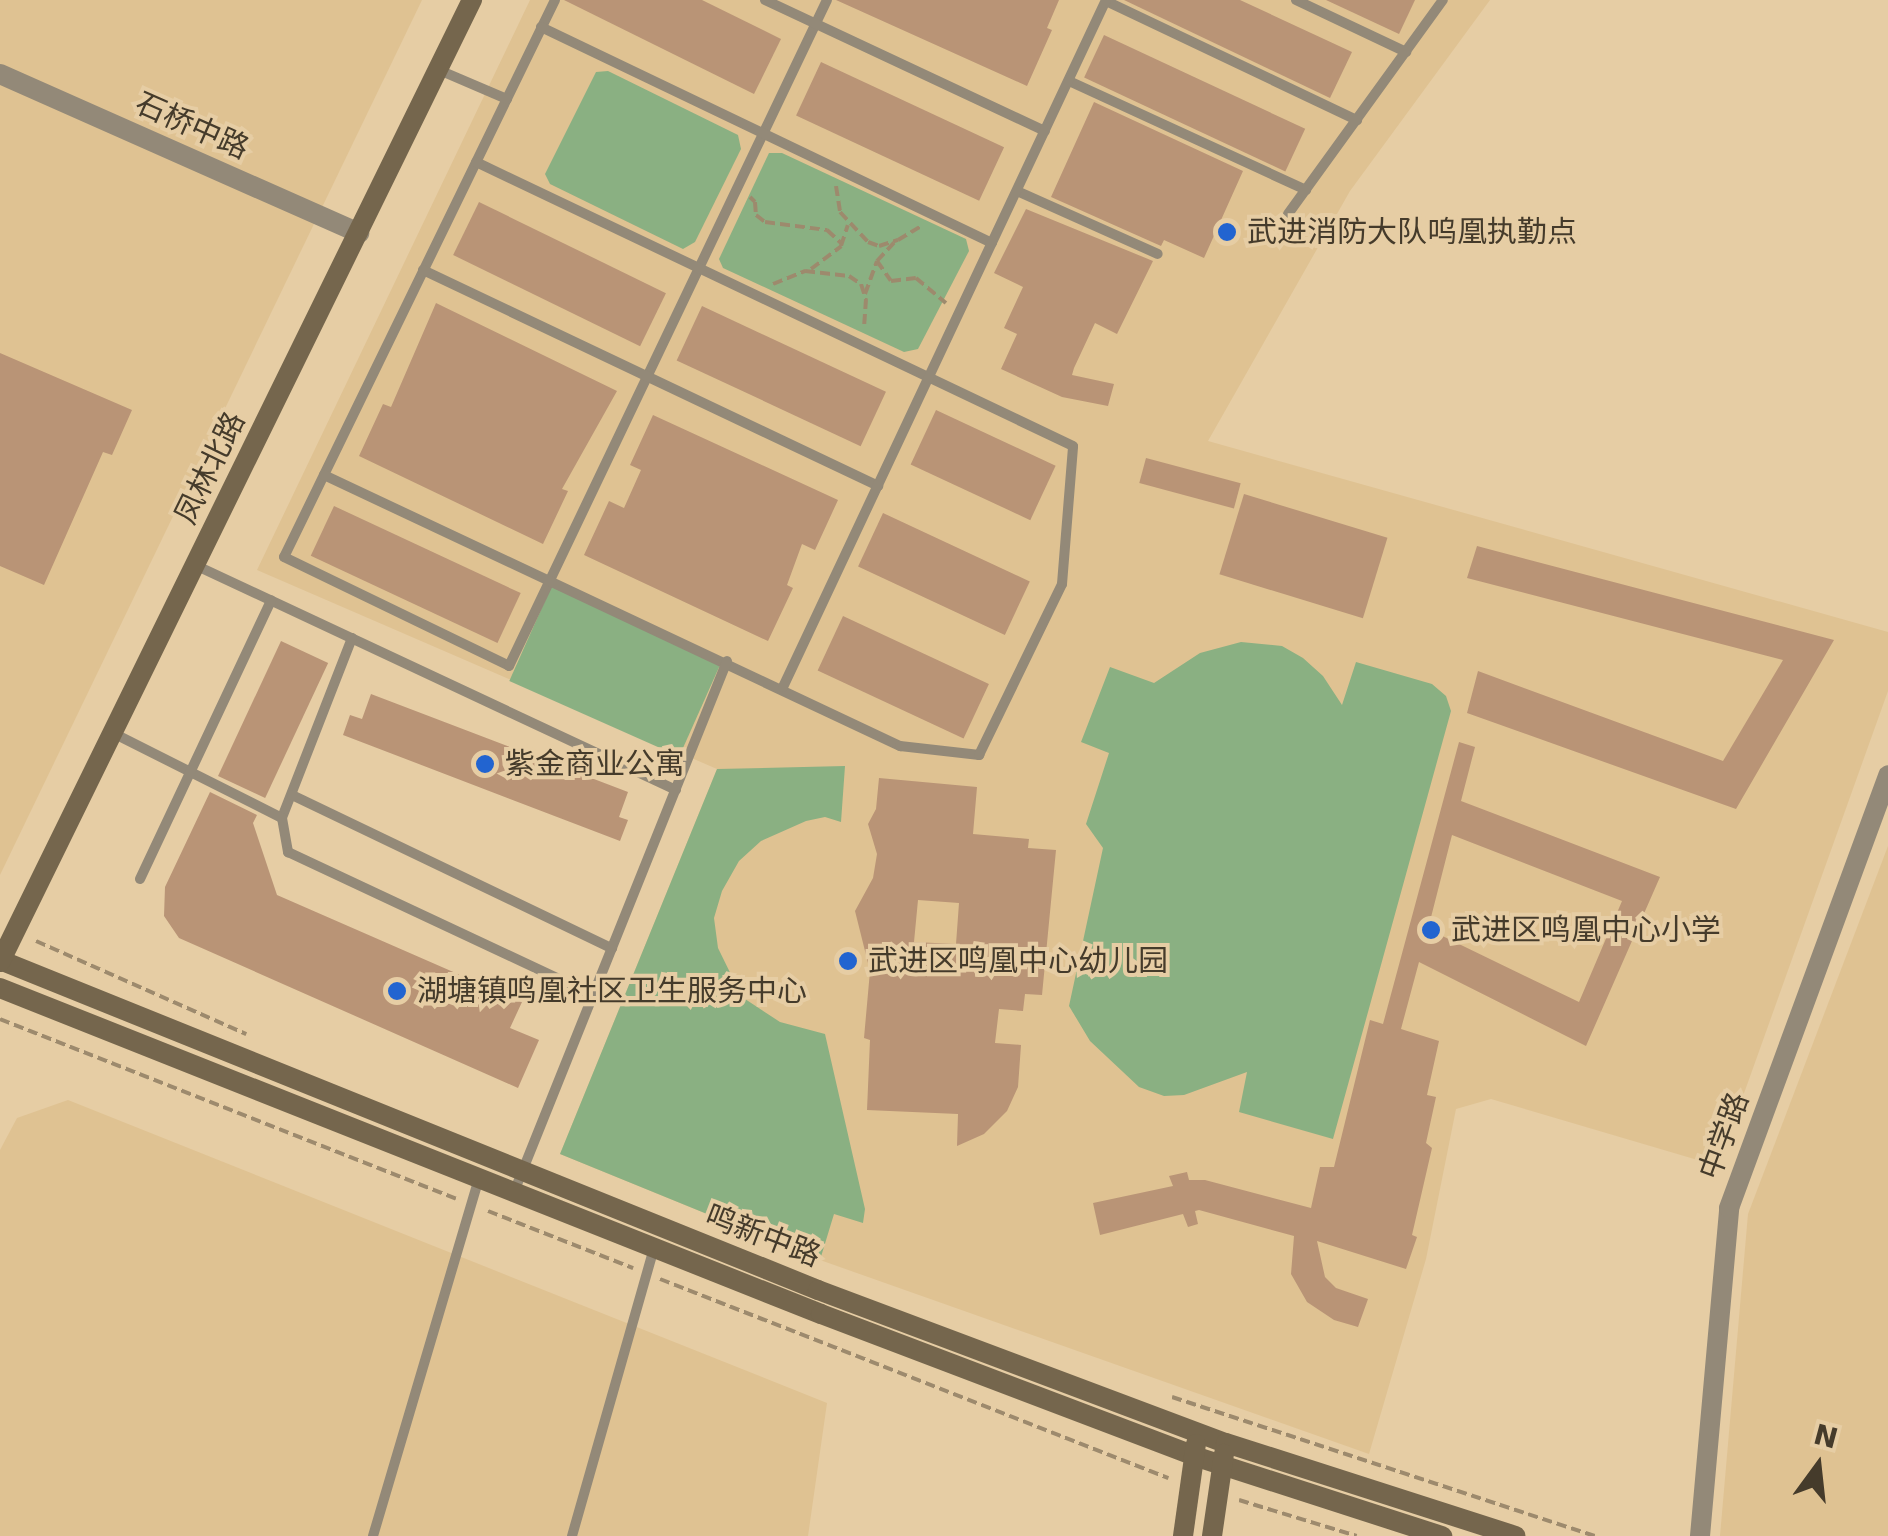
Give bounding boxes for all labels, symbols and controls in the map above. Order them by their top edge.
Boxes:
street label: 石桥中路 [130,85,254,167]
place label: 武进消防大队呜凰执勤点 [1247,214,1577,250]
marker: 武进消防大队呜凰执勤点 [1216,221,1238,243]
street label: 凤林北路 [168,406,252,530]
place label: 紫金商业公寓 [505,746,685,782]
marker: 紫金商业公寓 [474,753,496,775]
place label: 武进区鸣凰中心小学 [1451,912,1721,948]
marker: 武进区鸣凰中心小学 [1420,919,1442,941]
place label: 武进区鸣凰中心幼儿园 [868,943,1168,979]
marker: 武进区鸣凰中心幼儿园 [837,950,859,972]
place label: 湖塘镇鸣凰社区卫生服务中心 [417,973,807,1009]
marker: 湖塘镇鸣凰社区卫生服务中心 [386,980,408,1002]
street label: 中学路 [1692,1088,1756,1184]
street label: 鸣新中路 [701,1198,825,1274]
north arrow [1768,1416,1868,1516]
text: N [1810,1418,1841,1456]

